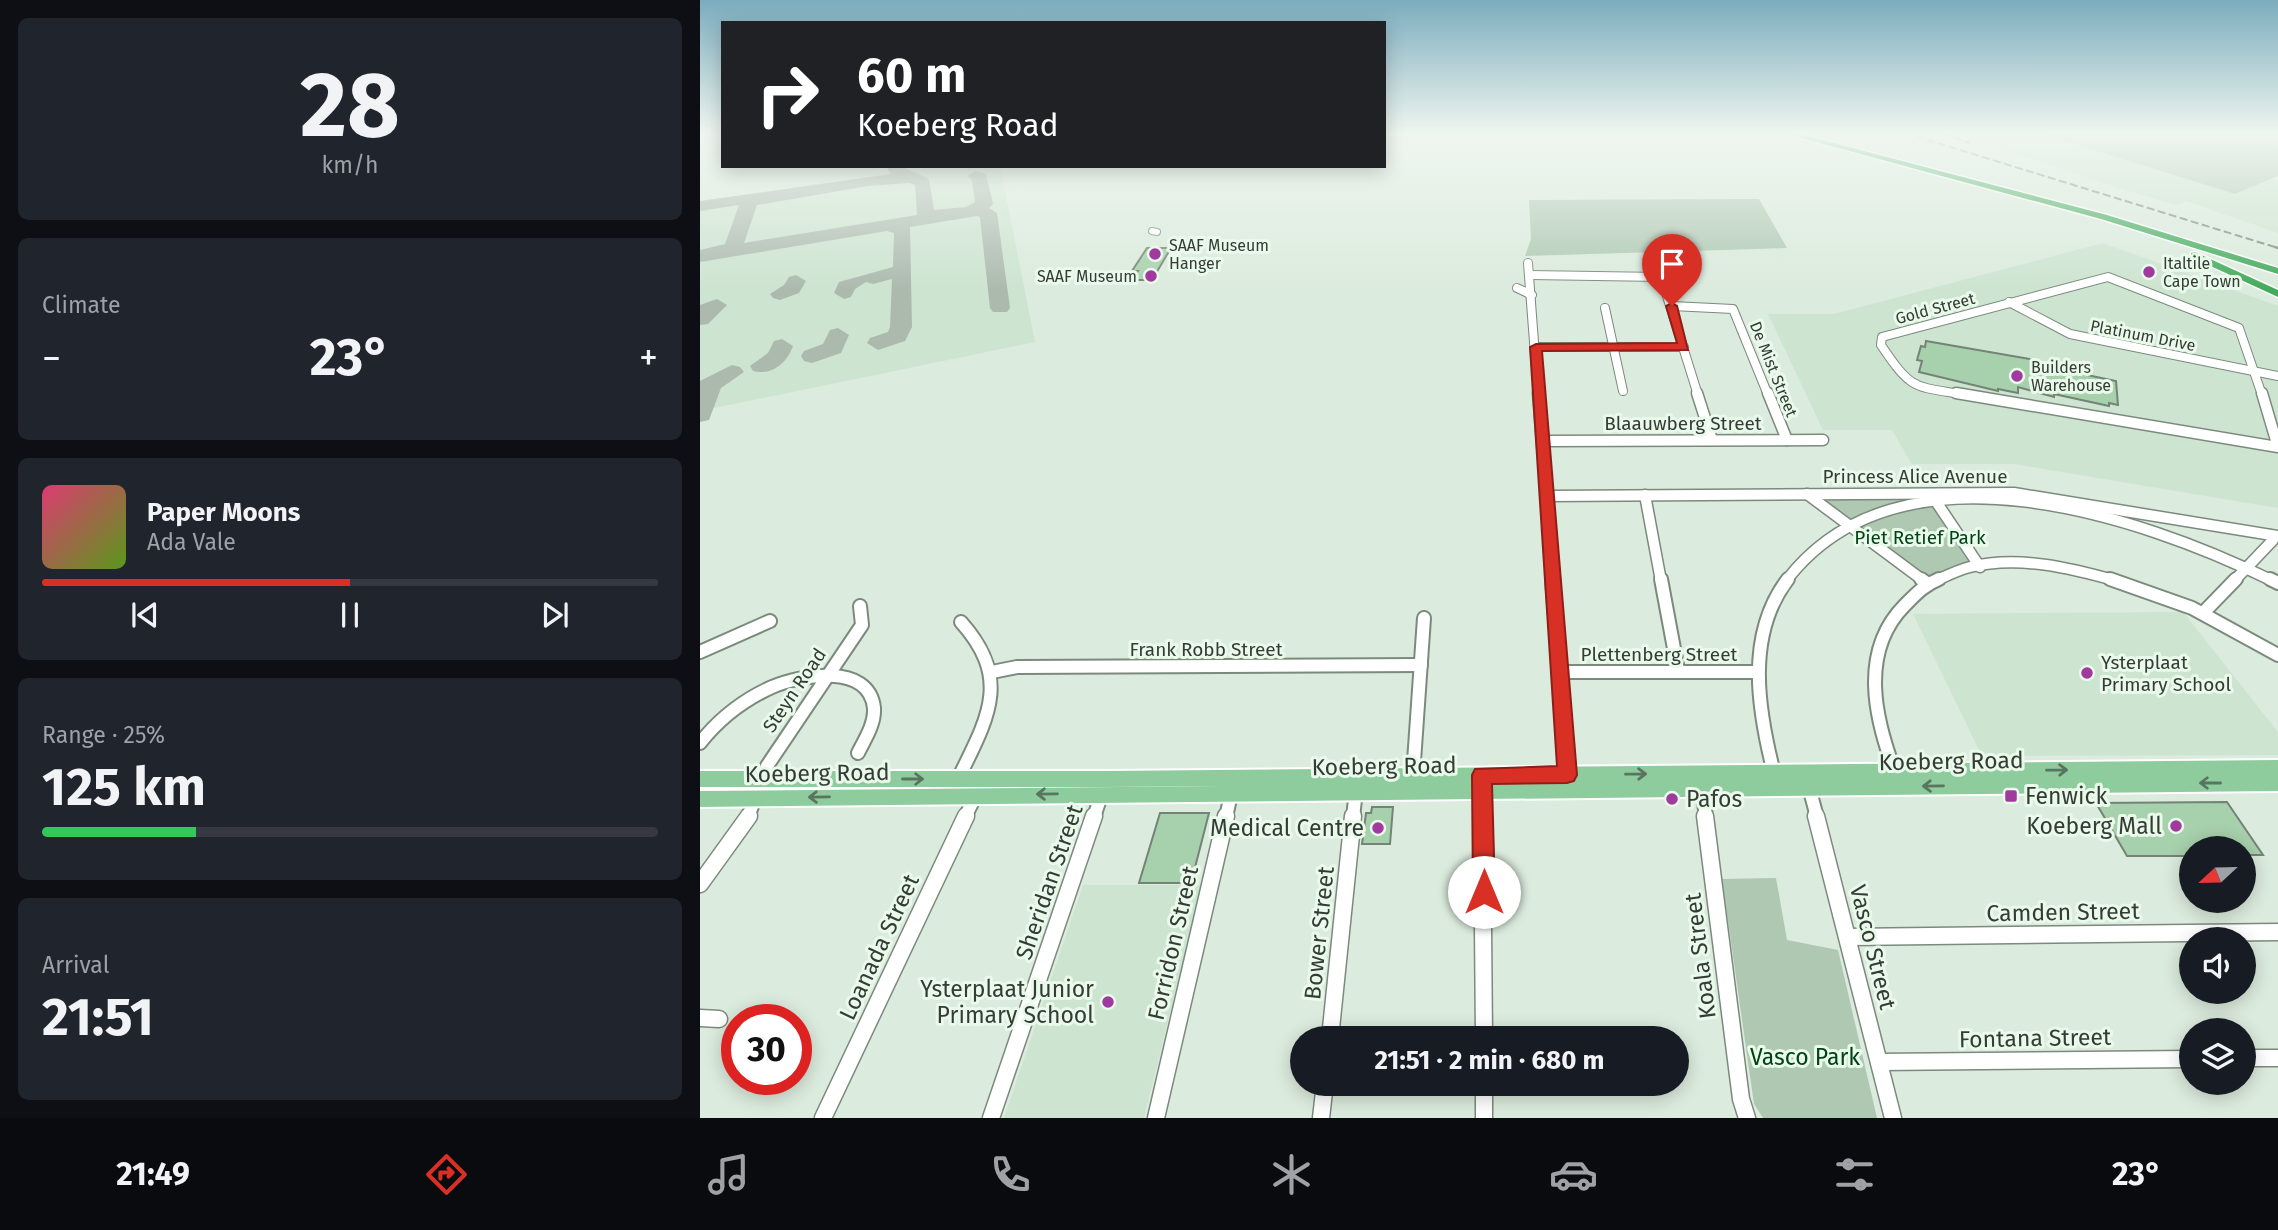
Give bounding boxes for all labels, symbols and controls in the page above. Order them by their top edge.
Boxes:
text: 60 m [857,46,966,105]
icon: right [742,49,833,140]
text: 28 [300,51,400,160]
text: Koeberg Road [857,106,1059,144]
text: km/h [322,151,378,179]
pin [1642,234,1702,306]
place label: SAAF Museum Hanger [1169,236,1269,273]
icon: arrive [1653,245,1691,283]
marker: SAAF Museum Hanger [1147,246,1163,262]
place label: Italtile Cape Town [2163,254,2241,291]
marker: Italtile Cape Town [2141,264,2157,280]
place label: SAAF Museum [1037,267,1137,286]
marker: SAAF Museum [1143,268,1159,284]
street label: Gold Street [1893,289,1977,328]
text: Climate [42,291,121,319]
street label: Platinum Drive [2089,316,2197,355]
street label: De Mist Street [1746,319,1801,420]
text: 23° [310,326,390,389]
text: − [42,335,61,381]
text: + [639,335,658,381]
place label: Builders Warehouse [2031,358,2111,395]
marker: Builders Warehouse [2009,368,2025,384]
street label: Blaauwberg Street [1604,412,1762,435]
street label: Princess Alice Avenue [1822,465,2008,488]
text: Paper Moons [147,497,300,528]
park label: Piet Retief Park [1854,526,1986,549]
text: Ada Vale [147,528,236,556]
icon: previous [126,596,164,634]
icon: pause [331,596,369,634]
icon: next [536,596,574,634]
street label: Frank Robb Street [1129,638,1283,661]
street label: Plettenberg Street [1581,643,1738,666]
street label: Steyn Road [758,644,831,737]
place label: Ysterplaat Primary School [2101,651,2231,696]
marker: Ysterplaat Primary School [2079,665,2095,681]
text: Range · 25% [42,721,165,749]
street label: Koeberg Road [1878,746,2024,776]
street label: Koeberg Road [1311,751,1457,781]
text: 125 km [42,756,206,819]
street label: Koeberg Road [744,758,890,788]
one-way arrow [2045,763,2068,777]
one-way arrow [1624,767,1647,781]
one-way arrow [901,772,924,786]
one-way arrow [2199,776,2222,790]
one-way arrow [1922,779,1945,793]
place label: Fenwick [2025,782,2107,810]
place label: Pafos [1686,785,1742,813]
one-way arrow [1036,787,1059,800]
marker: Fenwick [2003,788,2019,804]
one-way arrow [808,790,831,804]
marker: Pafos [1664,791,1680,807]
street label: Sheridan Street [1009,800,1089,963]
place label: Koeberg Mall [2026,812,2162,840]
place label: Medical Centre [1210,814,1364,842]
marker: Koeberg Mall [2168,818,2184,834]
marker: Medical Centre [1370,820,1386,836]
north arrow [2179,836,2256,914]
map controls [2179,836,2256,1095]
position arrow [1447,855,1521,929]
street label: Forridon Street [1142,863,1204,1023]
street label: Bower Street [1298,864,1340,1001]
street label: Loanada Street [833,869,925,1024]
street label: Vasco Street [1844,882,1902,1013]
street label: Koala Street [1678,891,1722,1020]
street label: Camden Street [1986,897,2140,927]
button: sound [2179,927,2256,1004]
text: Arrival [42,951,109,979]
place label: Ysterplaat Junior Primary School [920,975,1094,1029]
text: 21:51 [42,986,154,1049]
marker: Ysterplaat Junior Primary School [1100,994,1116,1010]
speed limit sign: 30 [721,1004,812,1095]
button: layers [2179,1018,2256,1095]
street label: Fontana Street [1958,1023,2112,1053]
park label: Vasco Park [1750,1043,1860,1071]
text: 21:51 · 2 min · 680 m [1374,1045,1605,1076]
icon: directions [422,1150,471,1199]
icon: music [704,1150,753,1199]
icon: phone [986,1150,1035,1199]
icon: climate [1267,1150,1316,1199]
icon: car [1549,1150,1598,1199]
icon: filters [1830,1150,1879,1199]
text: 21:49 [116,1155,190,1193]
text: 23° [2112,1155,2162,1193]

